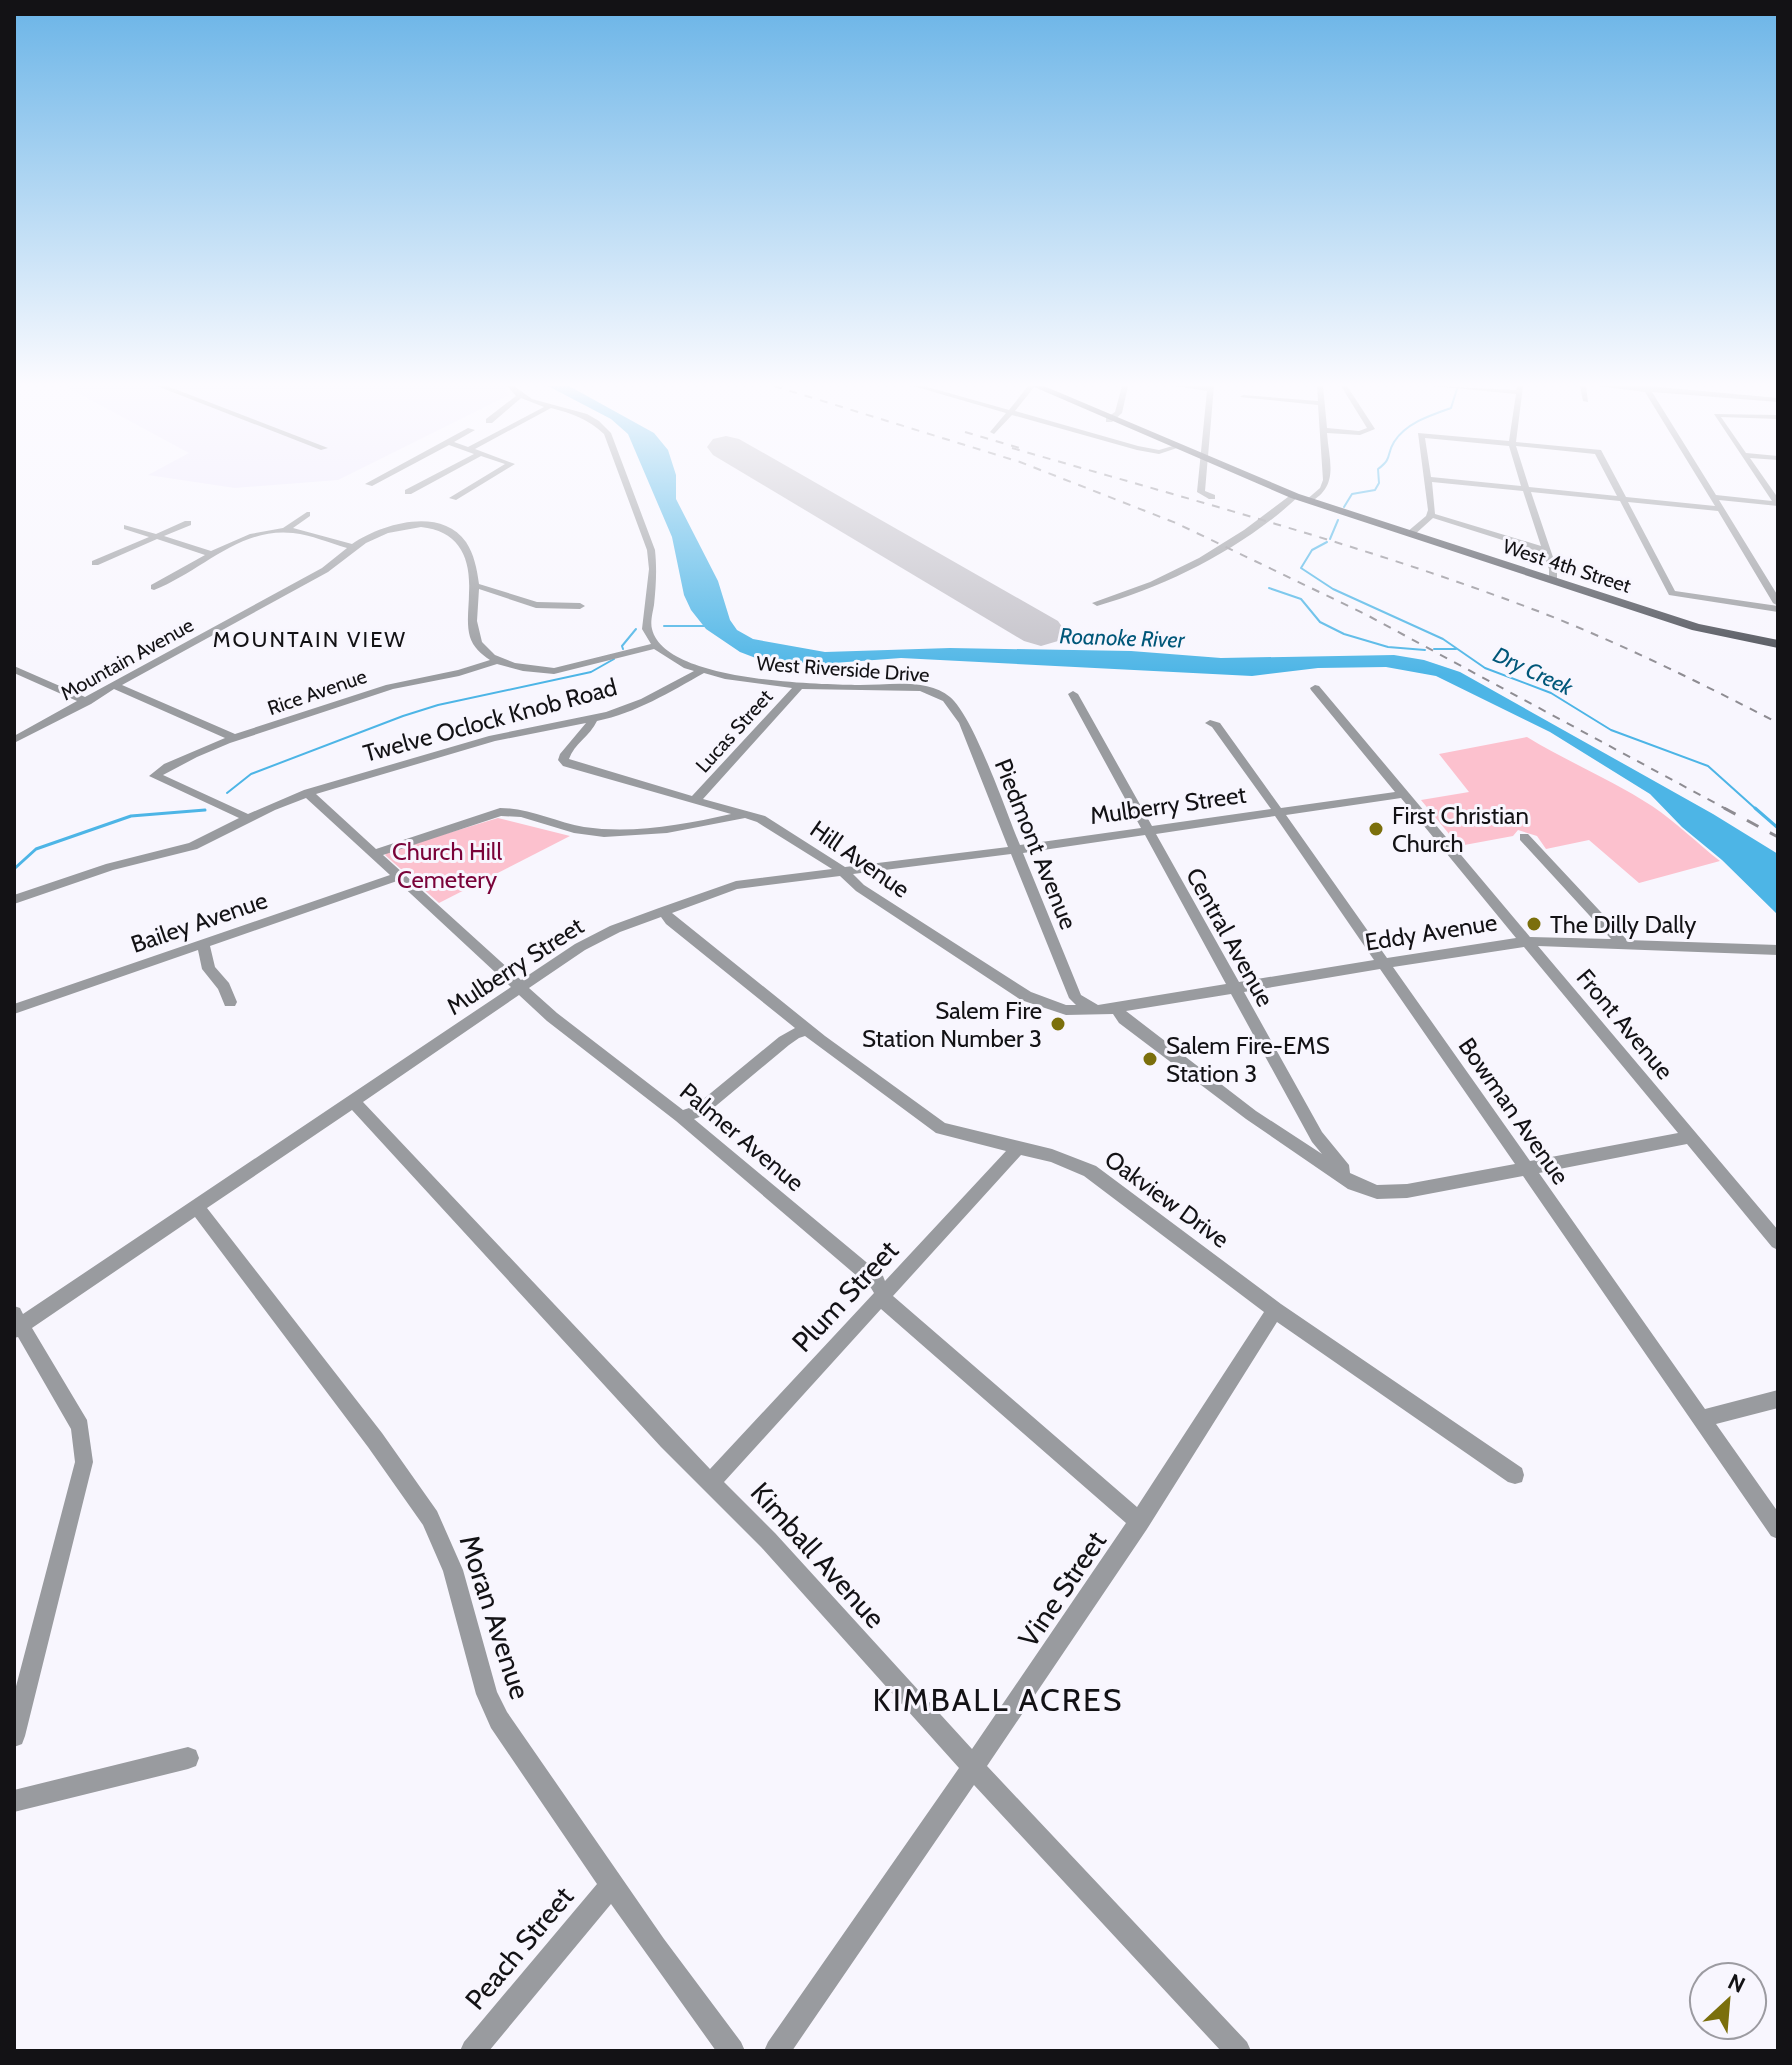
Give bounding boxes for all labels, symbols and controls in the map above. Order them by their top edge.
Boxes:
street label: West 4th Street [1500,534,1634,598]
street label: Mountain Avenue [56,613,198,705]
water label: Roanoke River [1059,622,1186,654]
district label: MOUNTAIN VIEW [213,626,407,653]
water label: Dry Creek [1489,641,1578,701]
street label: West Riverside Drive [756,651,930,687]
street label: Rice Avenue [264,664,370,720]
street label: Twelve Oclock Knob Road [360,672,620,768]
street label: Lucas Street [691,684,778,777]
street label: Piedmont Avenue [989,754,1083,934]
street label: Mulberry Street [1088,780,1248,830]
place label: First Christian Church [1392,801,1529,858]
street label: Hill Avenue [805,814,915,904]
marker: First Christian Church [1367,820,1385,838]
park label: Church Hill Cemetery [392,837,502,894]
street label: Central Avenue [1180,863,1280,1011]
street label: Bailey Avenue [127,885,271,959]
street label: Eddy Avenue [1363,907,1499,957]
place label: The Dilly Dally [1550,910,1696,939]
street label: Mulberry Street [441,911,589,1021]
marker: The Dilly Dally [1525,915,1543,933]
street label: Front Avenue [1571,963,1679,1085]
place label: Salem Fire Station Number 3 [862,996,1042,1053]
marker: Salem Fire Station Number 3 [1049,1015,1067,1033]
place label: Salem Fire-EMS Station 3 [1166,1031,1330,1088]
street label: Bowman Avenue [1453,1032,1575,1190]
marker: Salem Fire-EMS Station 3 [1141,1050,1159,1068]
street label: Palmer Avenue [674,1077,810,1197]
street label: Oakview Drive [1099,1144,1235,1254]
street label: Plum Street [785,1233,905,1359]
street label: Kimball Avenue [744,1475,892,1635]
street label: Vine Street [1011,1525,1113,1653]
street label: Moran Avenue [452,1531,538,1703]
district label: KIMBALL ACRES [873,1680,1123,1719]
street label: Peach Street [458,1880,580,2016]
north arrow [1688,1961,1768,2041]
text: N [1724,1968,1749,1999]

